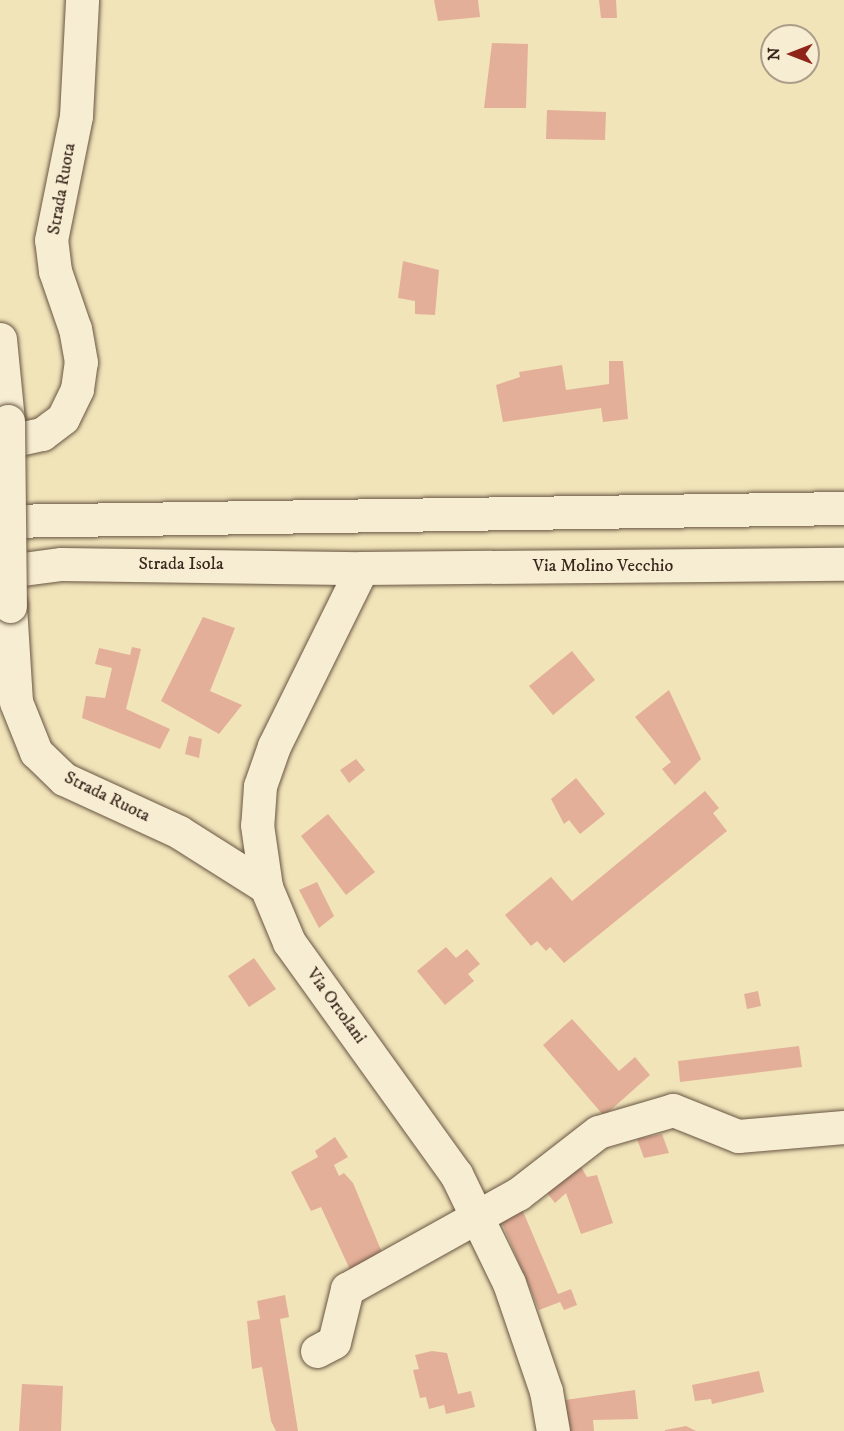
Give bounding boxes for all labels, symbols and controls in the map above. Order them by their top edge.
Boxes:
north arrow [760,24,820,84]
text: N [764,47,784,61]
street label: Strada Ruota [43,141,81,237]
street label: Strada Isola [138,553,224,575]
street label: Via Molino Vecchio [533,555,673,577]
street label: Strada Ruota [61,767,153,827]
street label: Via Ortolani [301,964,371,1048]

